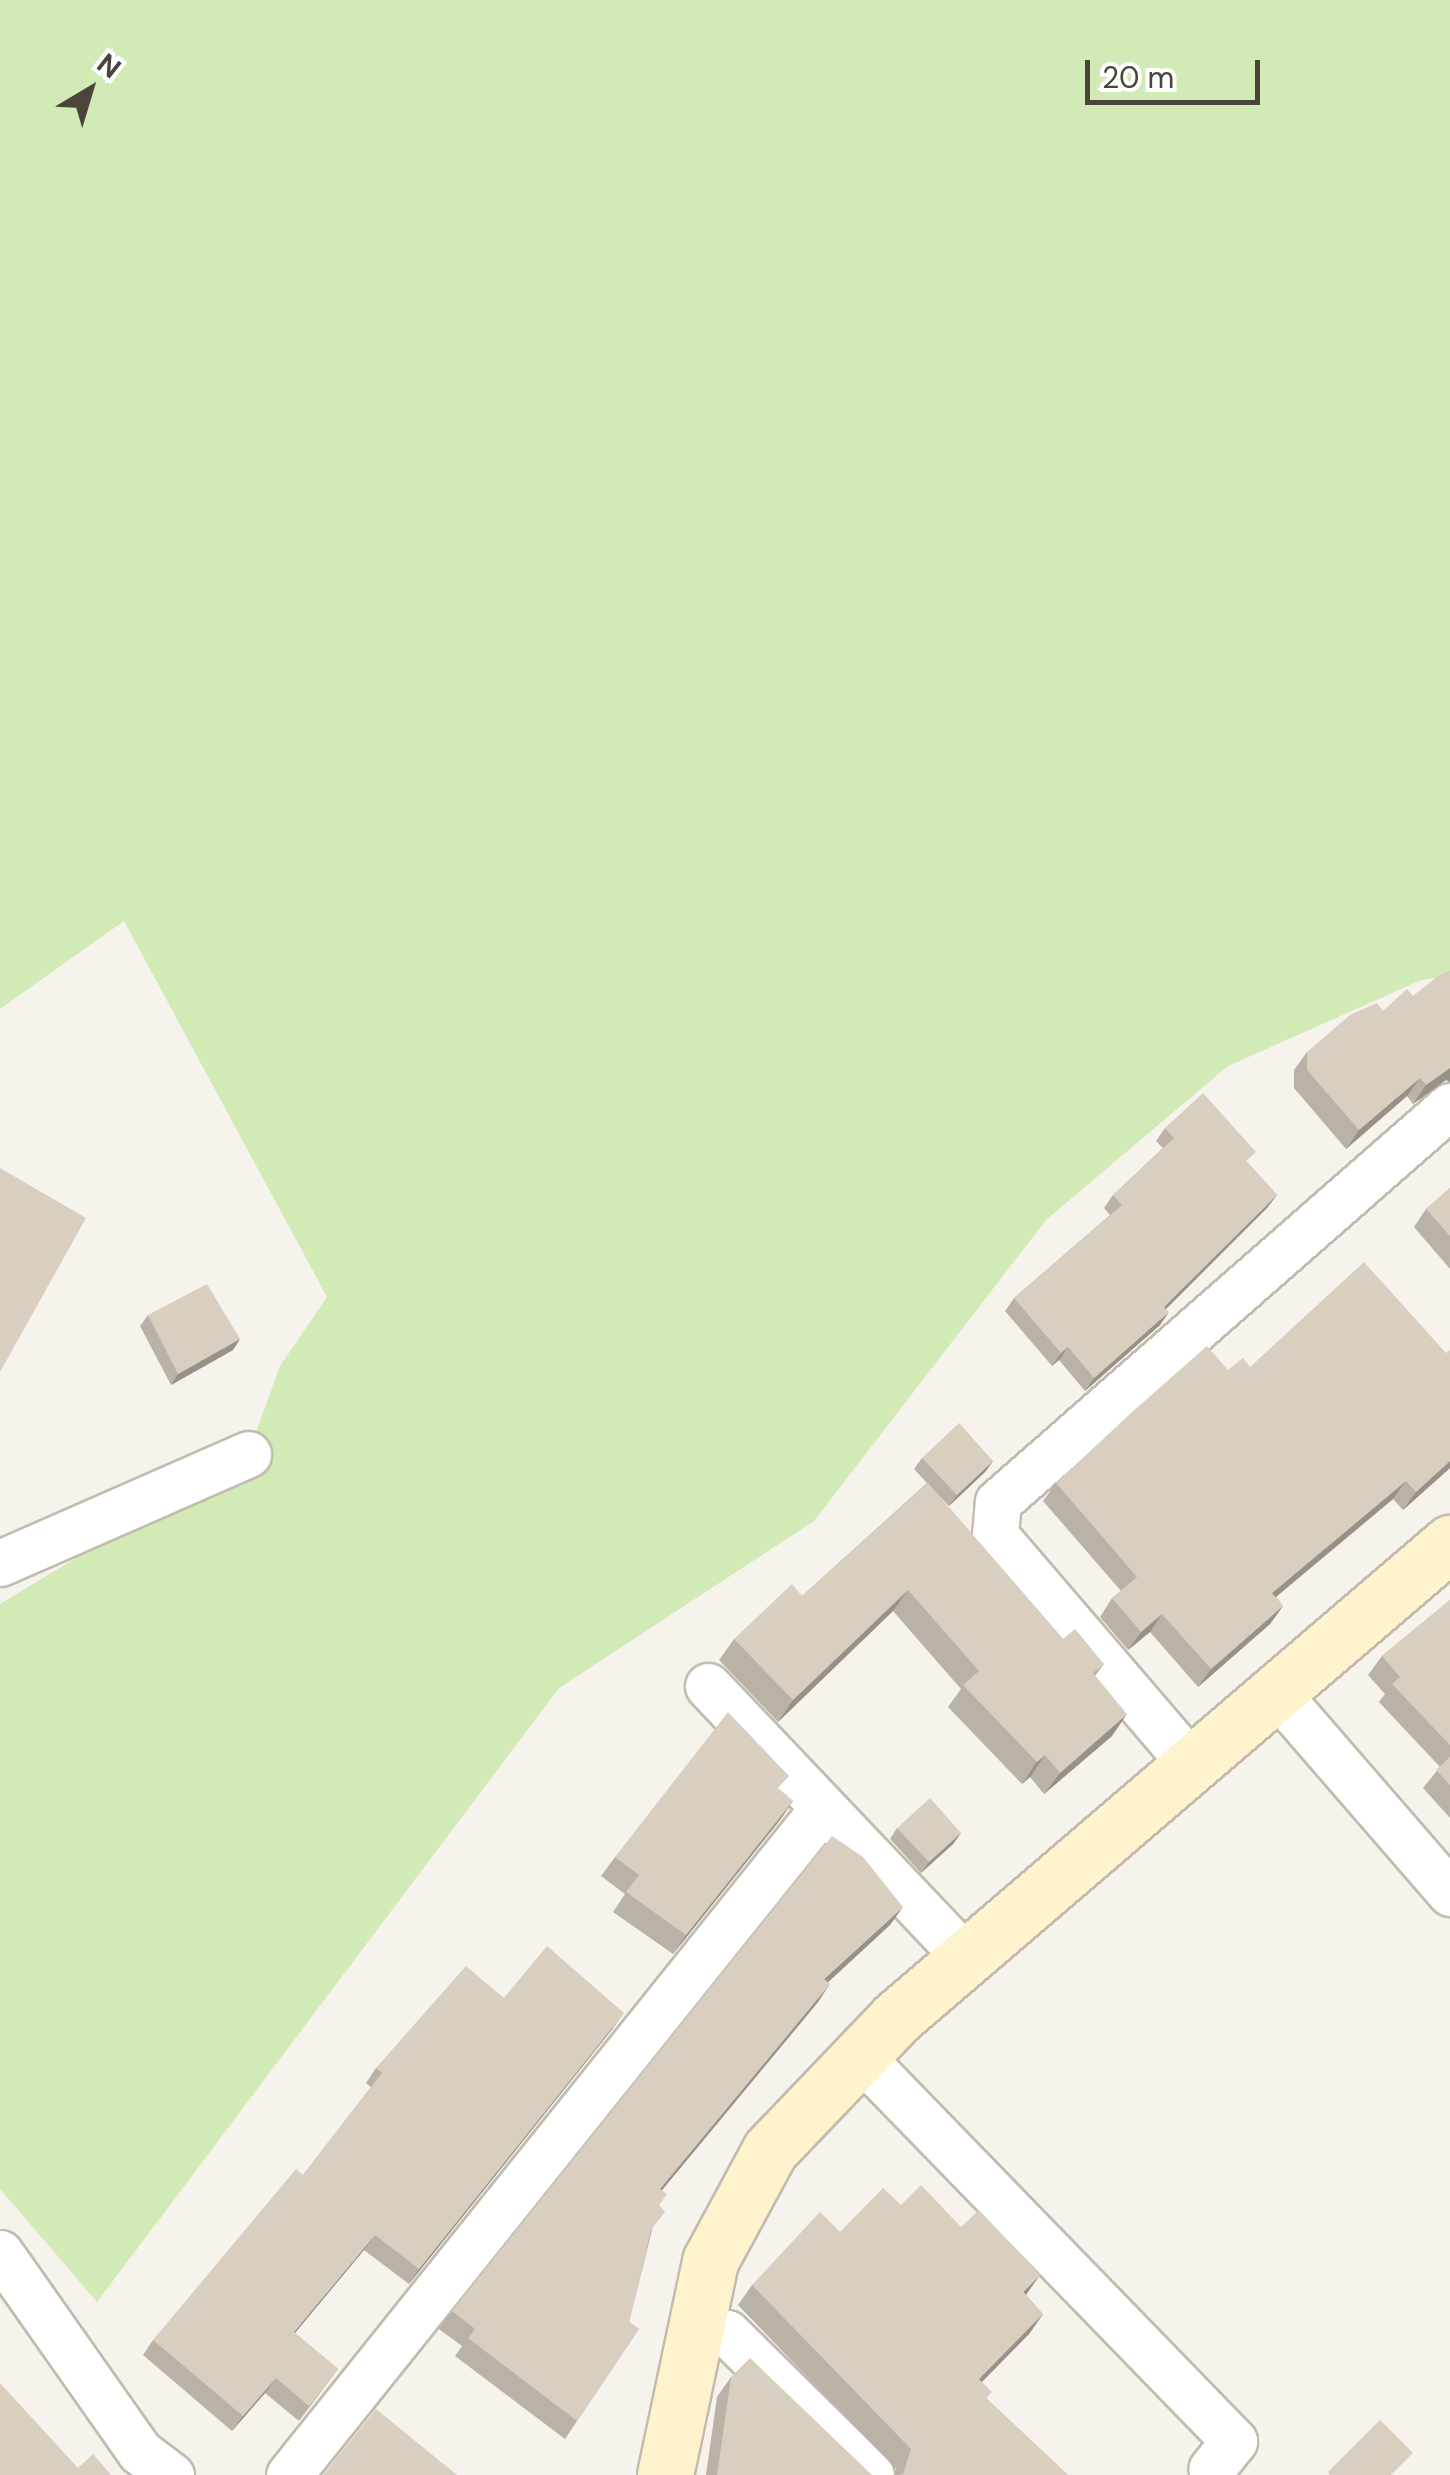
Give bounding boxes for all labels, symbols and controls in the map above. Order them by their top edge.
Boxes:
north arrow [40,40,140,140]
scale bar [1090,40,1265,102]
text: N [89,45,128,87]
text: 20 m [1102,58,1174,97]

